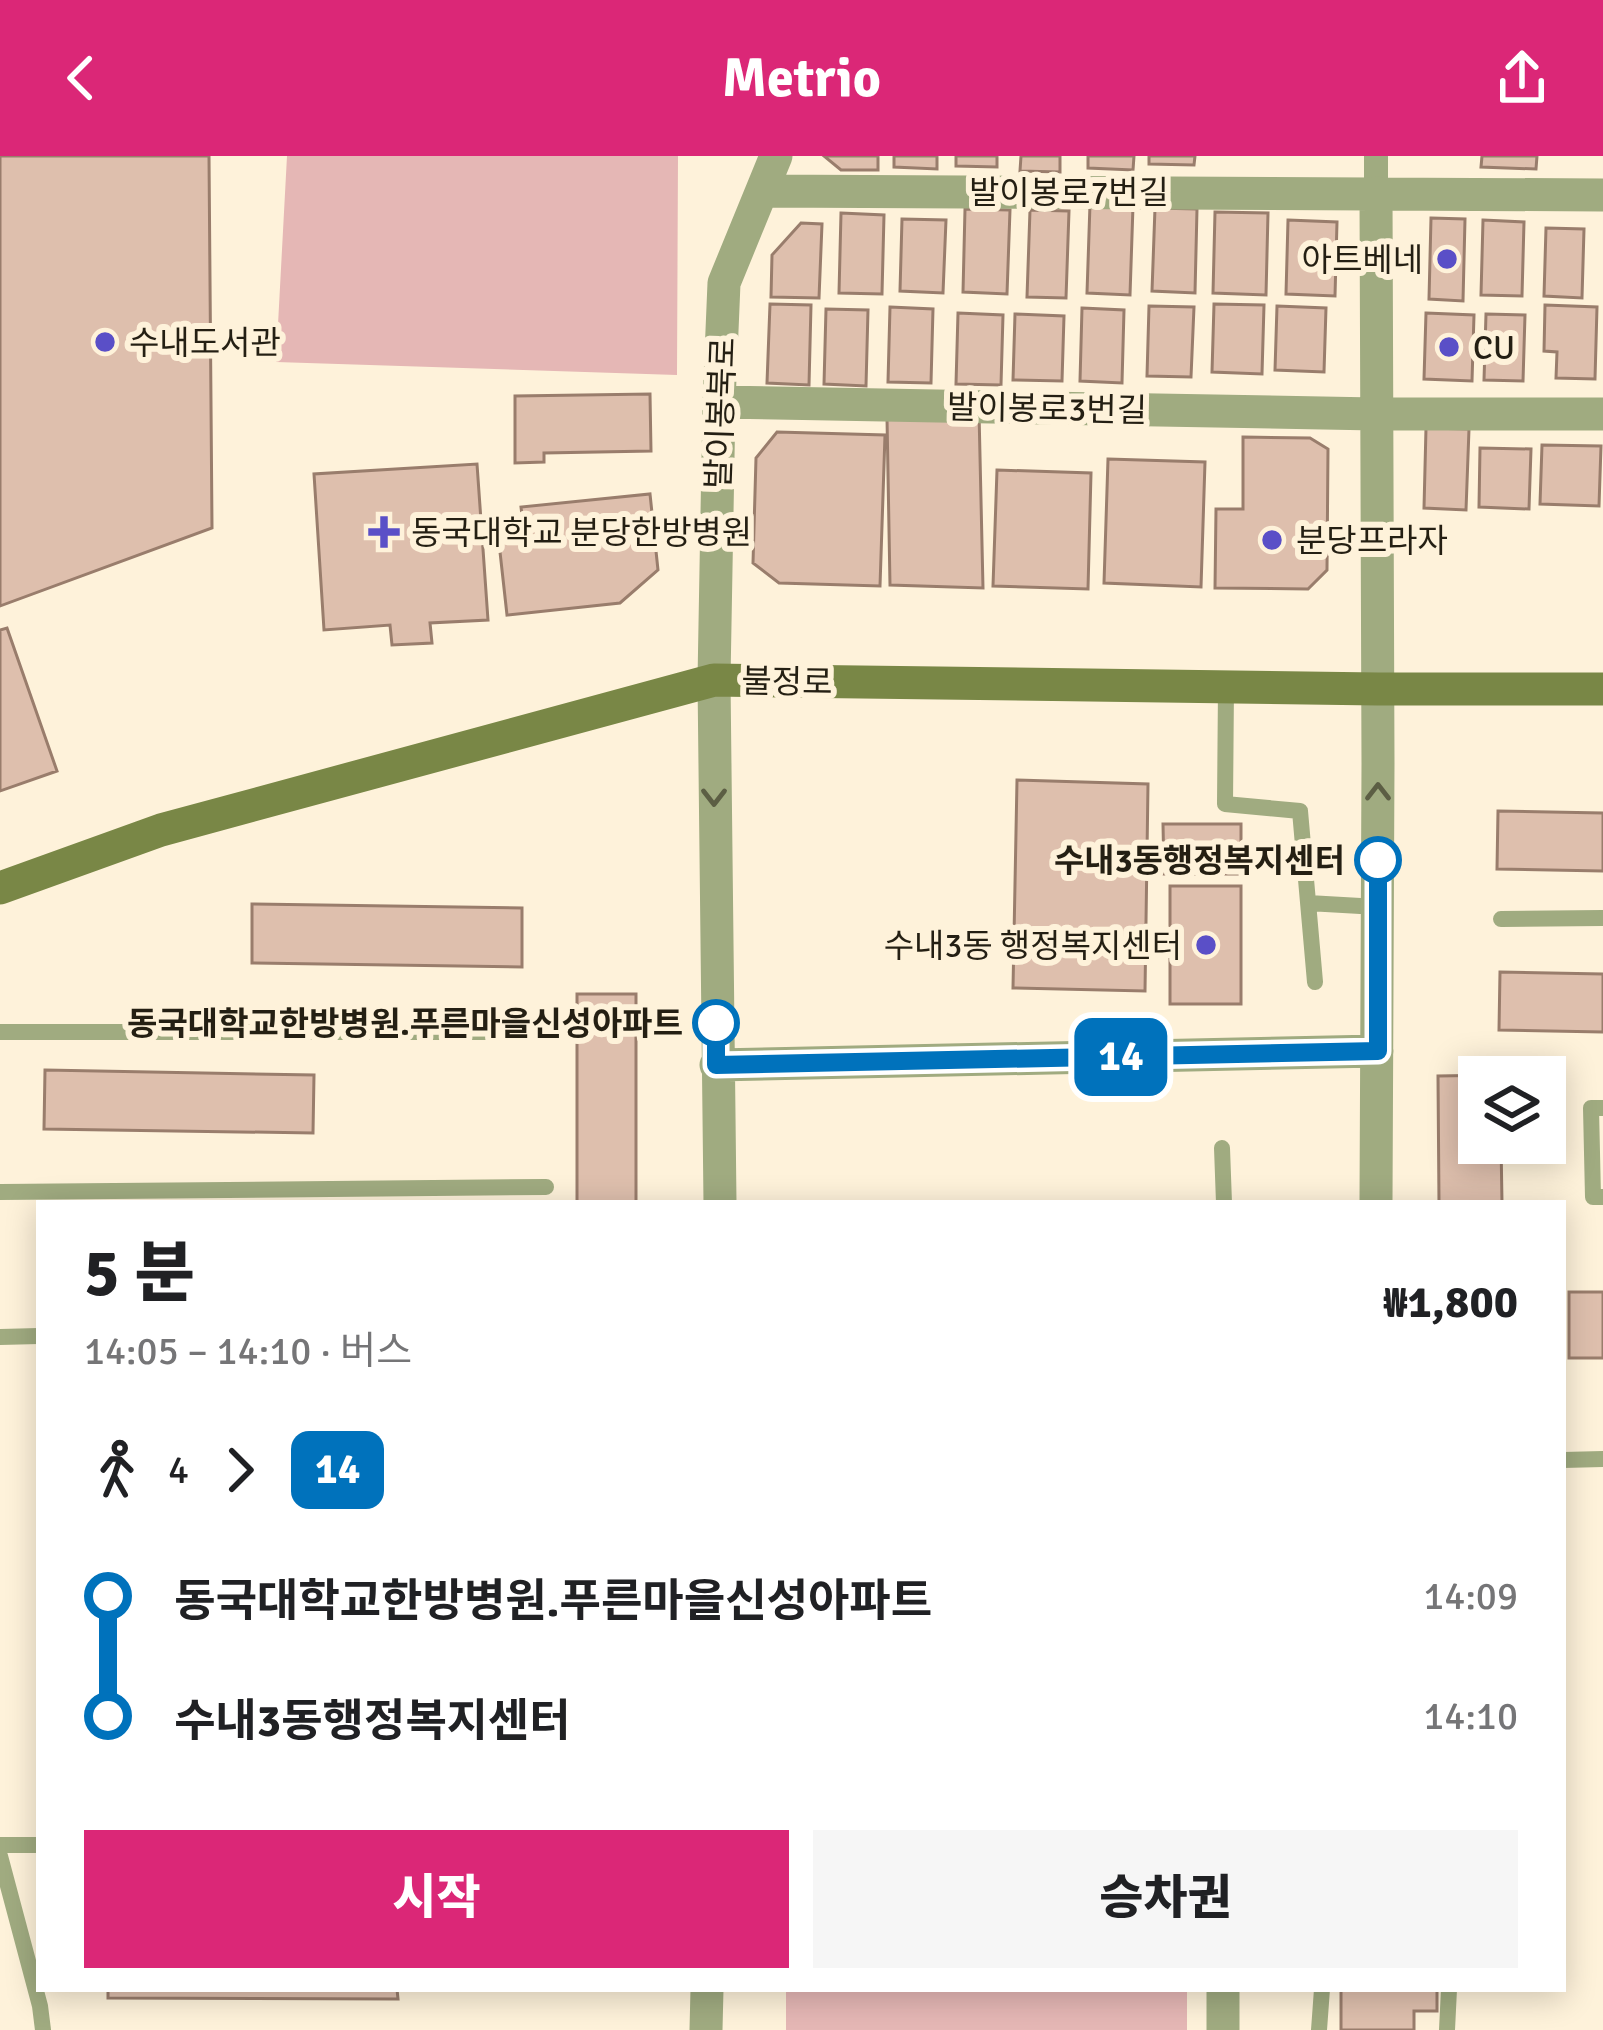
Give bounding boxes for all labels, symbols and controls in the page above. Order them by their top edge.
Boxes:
icon: back [48,45,114,111]
text: Metrio [722,45,881,112]
icon: share [1489,45,1555,111]
street label: 발이봉로7번길 [969,173,1169,214]
place label: 아트베네 [1302,240,1423,281]
marker: 아트베네 [1434,246,1460,272]
place label: 수내도서관 [129,323,281,364]
place label: CU [1473,328,1515,369]
marker: 수내도서관 [92,329,118,355]
marker: CU [1436,334,1462,360]
street label: 발이봉북로 [698,336,745,490]
street label: 발이봉로3번길 [947,387,1147,432]
place label: 동국대학교 분당한방병원 [411,513,752,554]
marker: 동국대학교 분당한방병원 [368,516,400,548]
place label: 분당프라자 [1296,521,1448,562]
marker: 분당프라자 [1259,527,1285,553]
street label: 불정로 [741,661,833,704]
one-way arrow [1365,782,1391,800]
one-way arrow [701,789,727,807]
marker: 수내3동행정복지센터 [1356,838,1400,882]
place label: 수내3동행정복지센터 [1054,841,1345,882]
place label: 수내3동 행정복지센터 [884,926,1182,967]
marker: 수내3동 행정복지센터 [1193,932,1219,958]
marker: 동국대학교한방병원.푸른마을신성아파트 [694,1001,738,1045]
place label: 동국대학교한방병원.푸른마을신성아파트 [127,1004,683,1045]
line badge: 14 [1067,1018,1175,1096]
text: 14 [1098,1031,1144,1082]
map controls [1458,1056,1566,1164]
button: layers [1458,1056,1566,1164]
text: 5 분 [84,1233,195,1314]
text: ₩1,800 [1383,1275,1518,1330]
text: 14:05 – 14:10 · 버스 [84,1327,412,1375]
icon: walk [84,1437,150,1503]
icon: forward [207,1437,273,1503]
text: 14 [315,1444,360,1495]
text: 4 [168,1446,189,1494]
text: 14:09 [1423,1572,1518,1620]
text: 동국대학교한방병원.푸른마을신성아파트 [174,1574,932,1629]
text: 14:10 [1423,1692,1518,1740]
text: 수내3동행정복지센터 [174,1694,571,1749]
button: 시작 [84,1830,789,1968]
button: 승차권 [813,1830,1518,1968]

